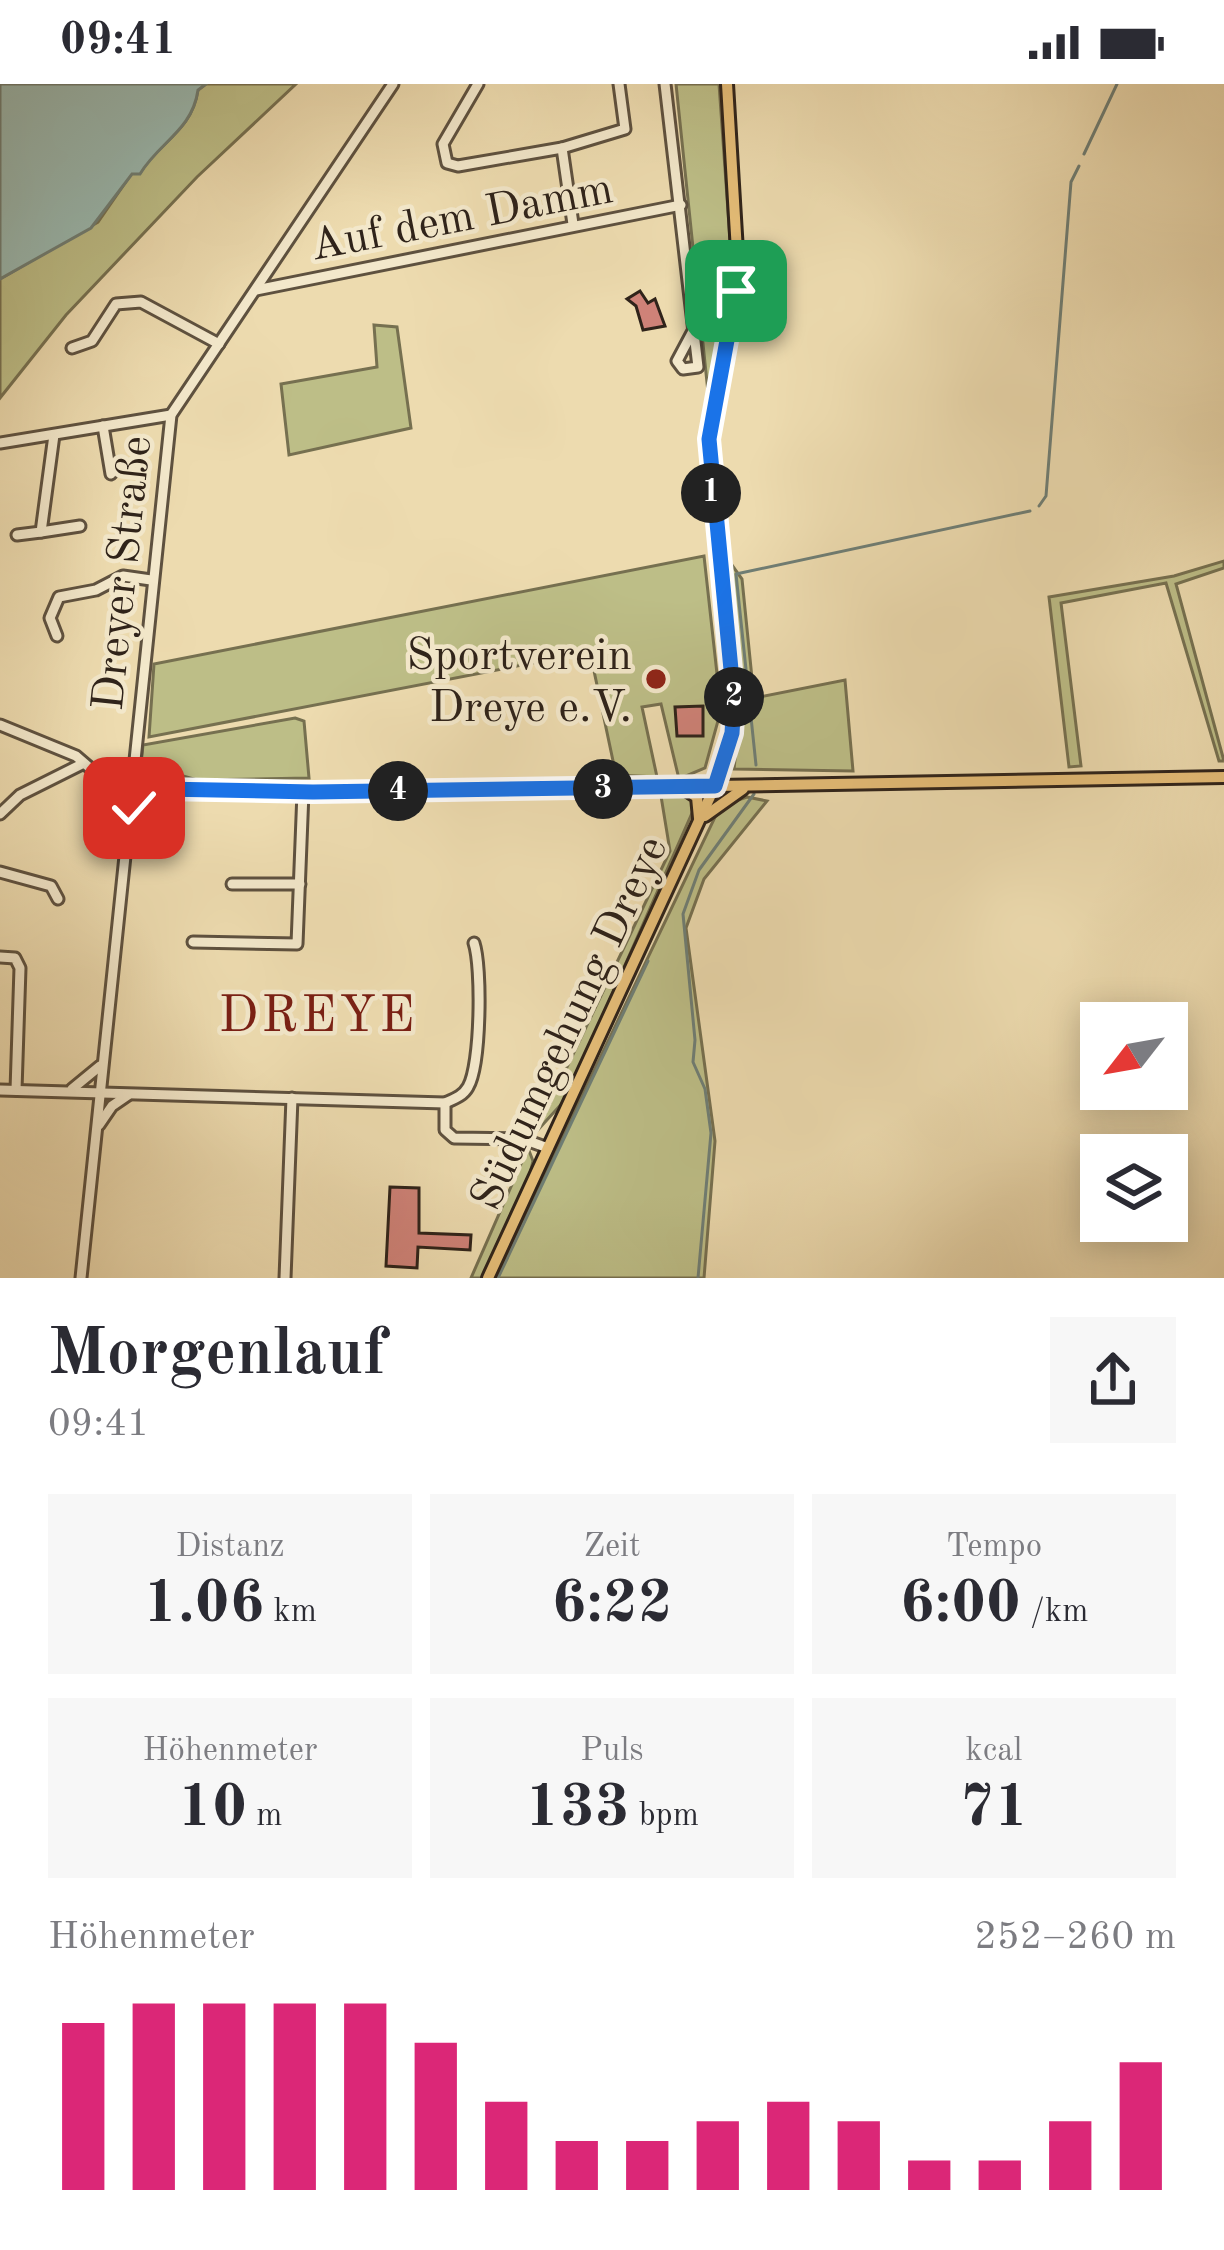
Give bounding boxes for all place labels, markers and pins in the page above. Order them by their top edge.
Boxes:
pin [685,240,787,342]
pin: 1 [681,463,741,523]
place label: Sportverein Dreye e.V. [406,635,632,732]
marker: Sportverein Dreye e.V. [643,666,669,692]
pin: 2 [704,667,764,727]
pin [83,757,185,859]
pin: 3 [573,759,633,819]
pin: 4 [368,761,428,821]

